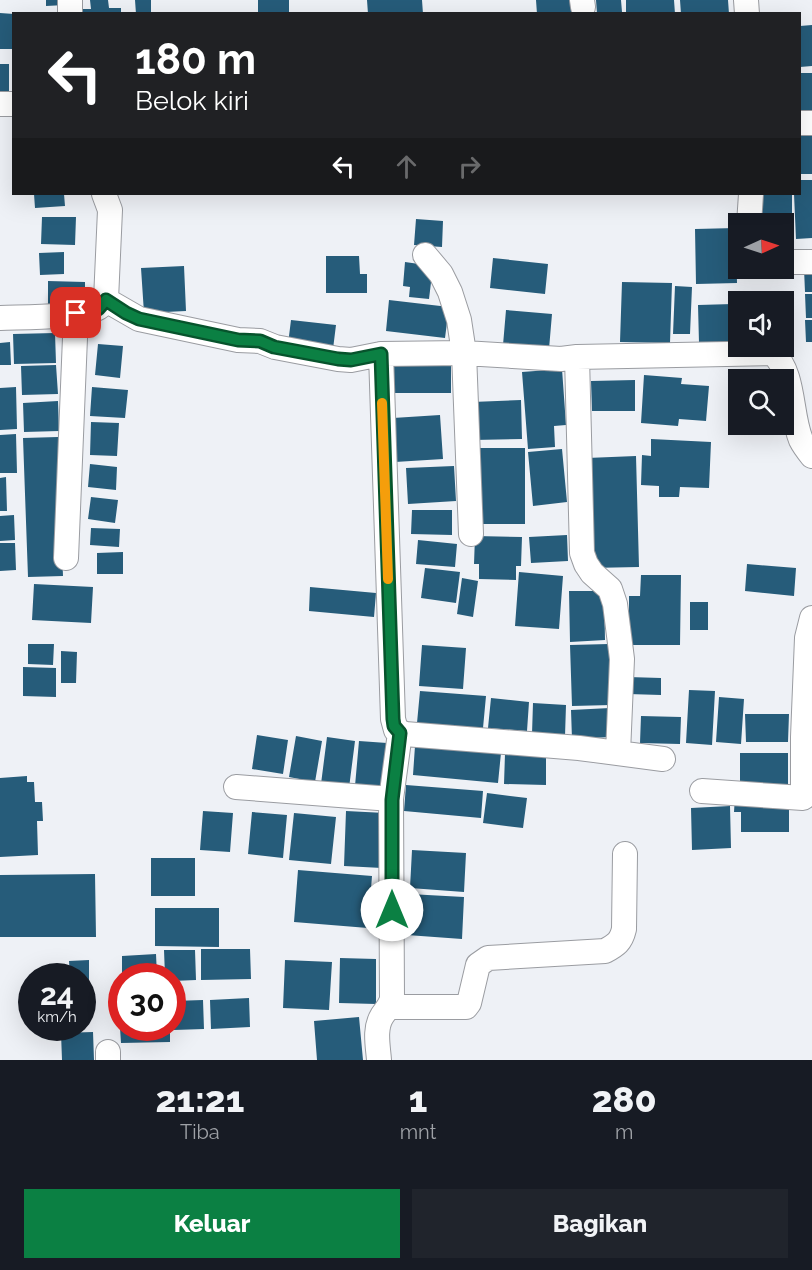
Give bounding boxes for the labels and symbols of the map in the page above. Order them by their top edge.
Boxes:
north arrow [728,213,794,279]
pin [50,287,101,338]
position arrow [360,878,424,942]
speed limit sign: 30 [108,963,186,1041]

